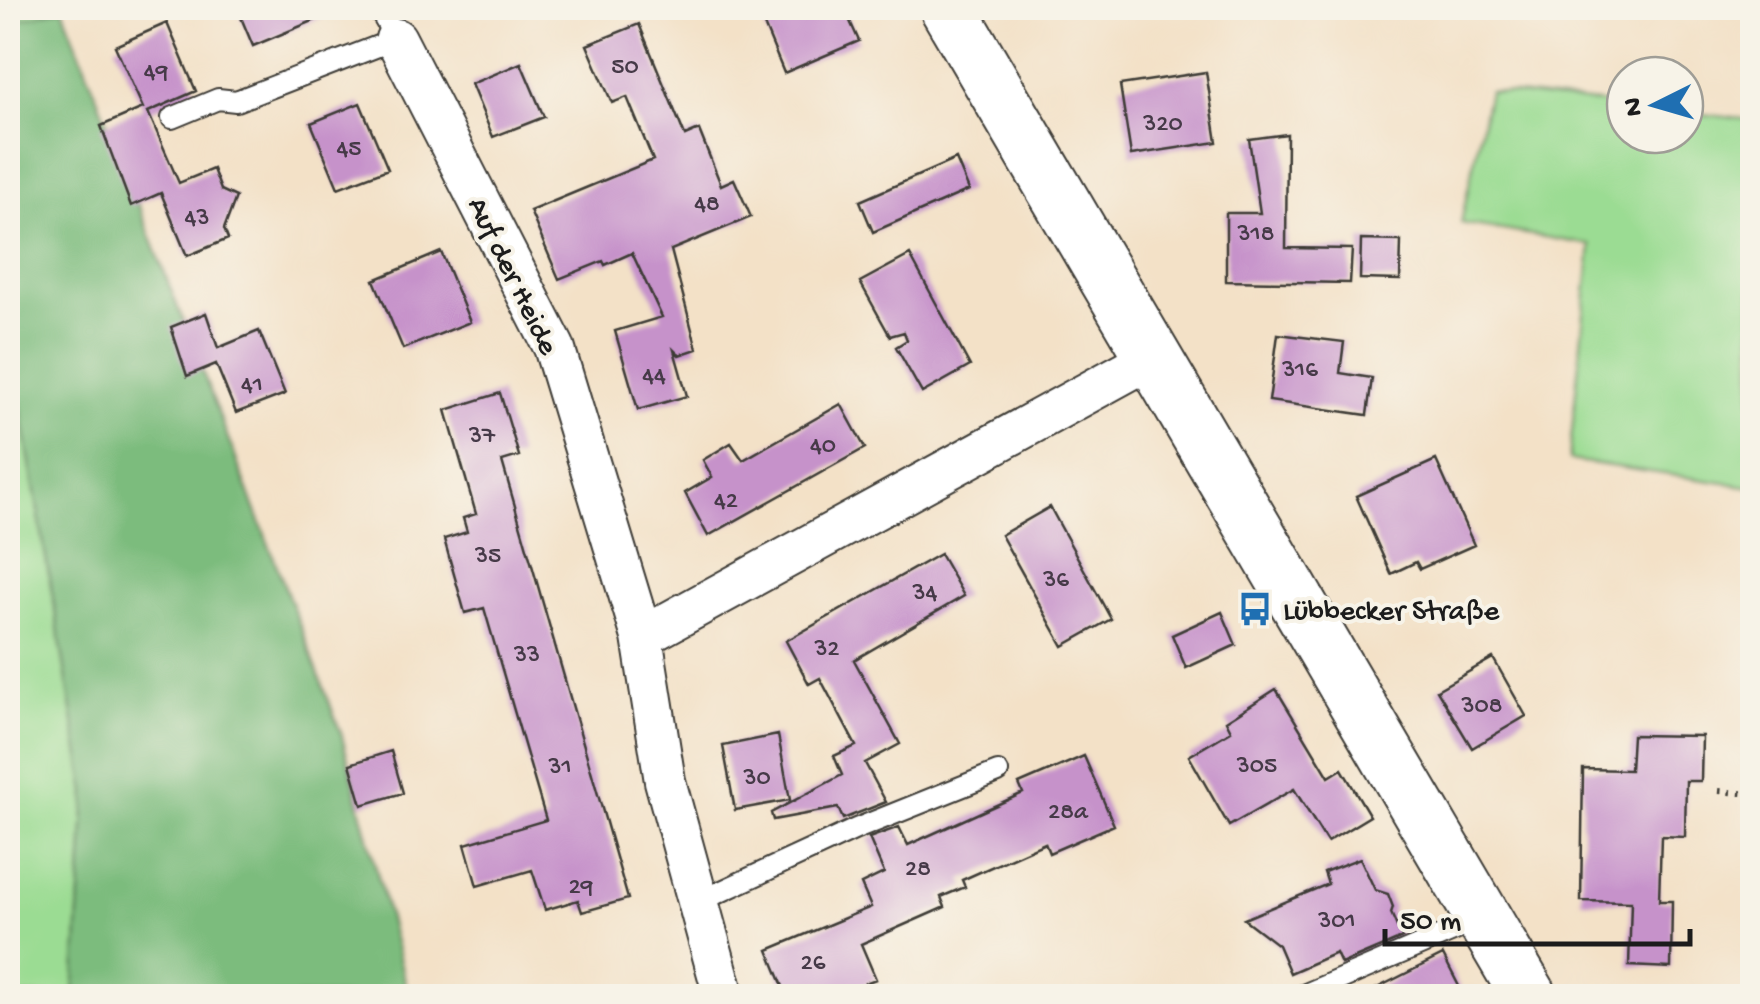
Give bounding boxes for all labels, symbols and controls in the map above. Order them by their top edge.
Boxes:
house number: 50 [611,54,639,83]
north arrow [1605,55,1705,155]
house number: 49 [144,59,168,88]
text: N [1617,96,1652,117]
house number: 320 [1142,111,1183,140]
house number: 45 [337,136,361,165]
house number: 48 [694,191,720,220]
street label: Auf der Heide [458,192,564,362]
house number: 43 [185,205,209,234]
house number: 318 [1237,221,1274,250]
house number: 316 [1281,357,1318,386]
house number: 44 [642,363,666,392]
house number: 41 [241,372,263,401]
house number: 37 [468,423,496,452]
house number: 40 [810,433,836,462]
house number: 42 [714,488,738,517]
house number: 35 [474,543,501,572]
house number: 36 [1042,567,1069,596]
house number: 34 [912,580,938,609]
bus stop icon: Lübbecker Straße [1236,590,1274,628]
place label: Lübbecker Straße [1283,596,1500,631]
house number: 32 [813,636,840,665]
house number: 33 [513,642,540,671]
house number: 308 [1461,693,1502,722]
house number: 305 [1236,753,1277,782]
house number: 31 [547,754,572,783]
house number: 30 [742,765,771,794]
house number: 28a [1048,799,1089,828]
house number: 28 [905,856,931,885]
house number: 29 [569,874,593,903]
scale bar [1385,884,1690,946]
text: 50 m [1400,906,1461,941]
house number: 301 [1317,908,1356,937]
house number: 26 [801,950,826,979]

